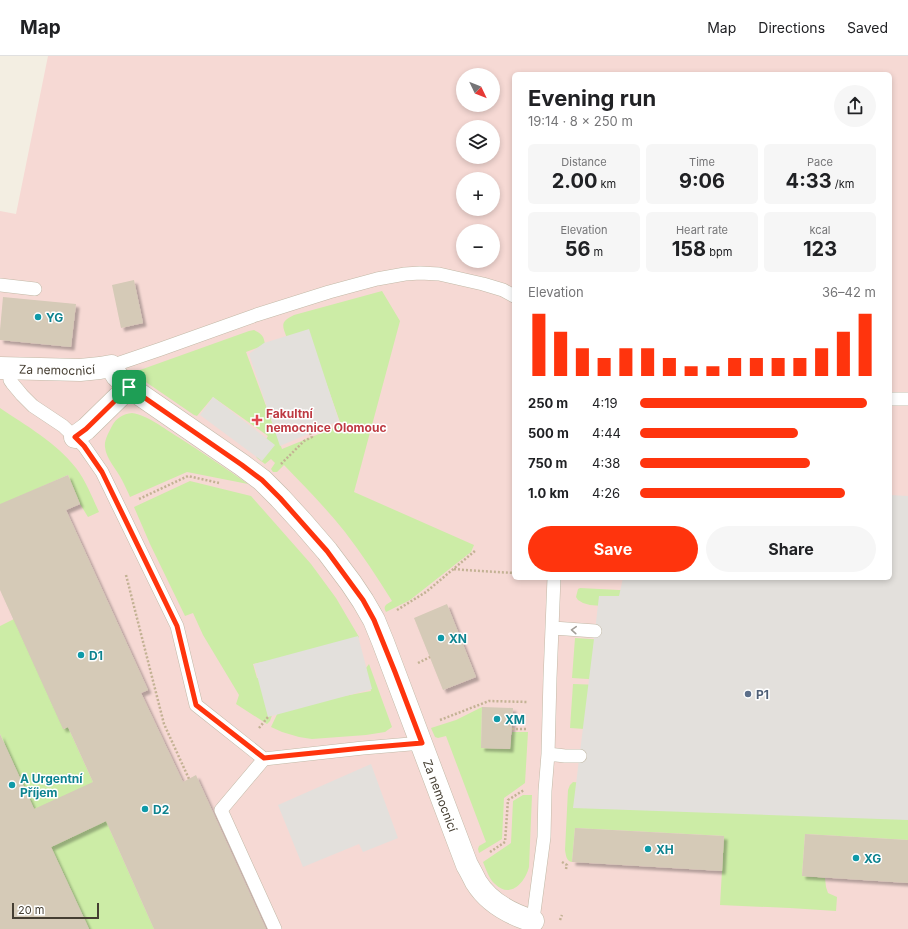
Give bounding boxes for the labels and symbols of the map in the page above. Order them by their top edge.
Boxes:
north arrow [456,68,500,112]
place label: YG [46,310,63,325]
marker: YG [33,312,43,322]
street label: Za nemocnicí [19,361,96,378]
pin [112,370,146,404]
place label: Fakultní nemocnice Olomouc [266,406,386,435]
marker: Fakultní nemocnice Olomouc [251,414,263,426]
one-way arrow [571,625,577,634]
place label: XN [449,631,467,646]
marker: XN [436,633,446,643]
place label: D1 [89,648,103,663]
marker: D1 [76,650,86,660]
place label: P1 [756,687,769,702]
marker: P1 [743,689,753,699]
place label: XM [505,712,525,727]
marker: XM [492,714,502,724]
street label: Za nemocnicí [420,757,461,834]
place label: A Urgentní Příjem [20,771,83,800]
marker: A Urgentní Příjem [7,780,17,790]
place label: D2 [153,802,169,817]
marker: D2 [140,804,150,814]
place label: XH [656,842,674,857]
marker: XH [643,844,653,854]
place label: XG [864,851,881,866]
marker: XG [851,853,861,863]
scale bar [12,901,99,920]

